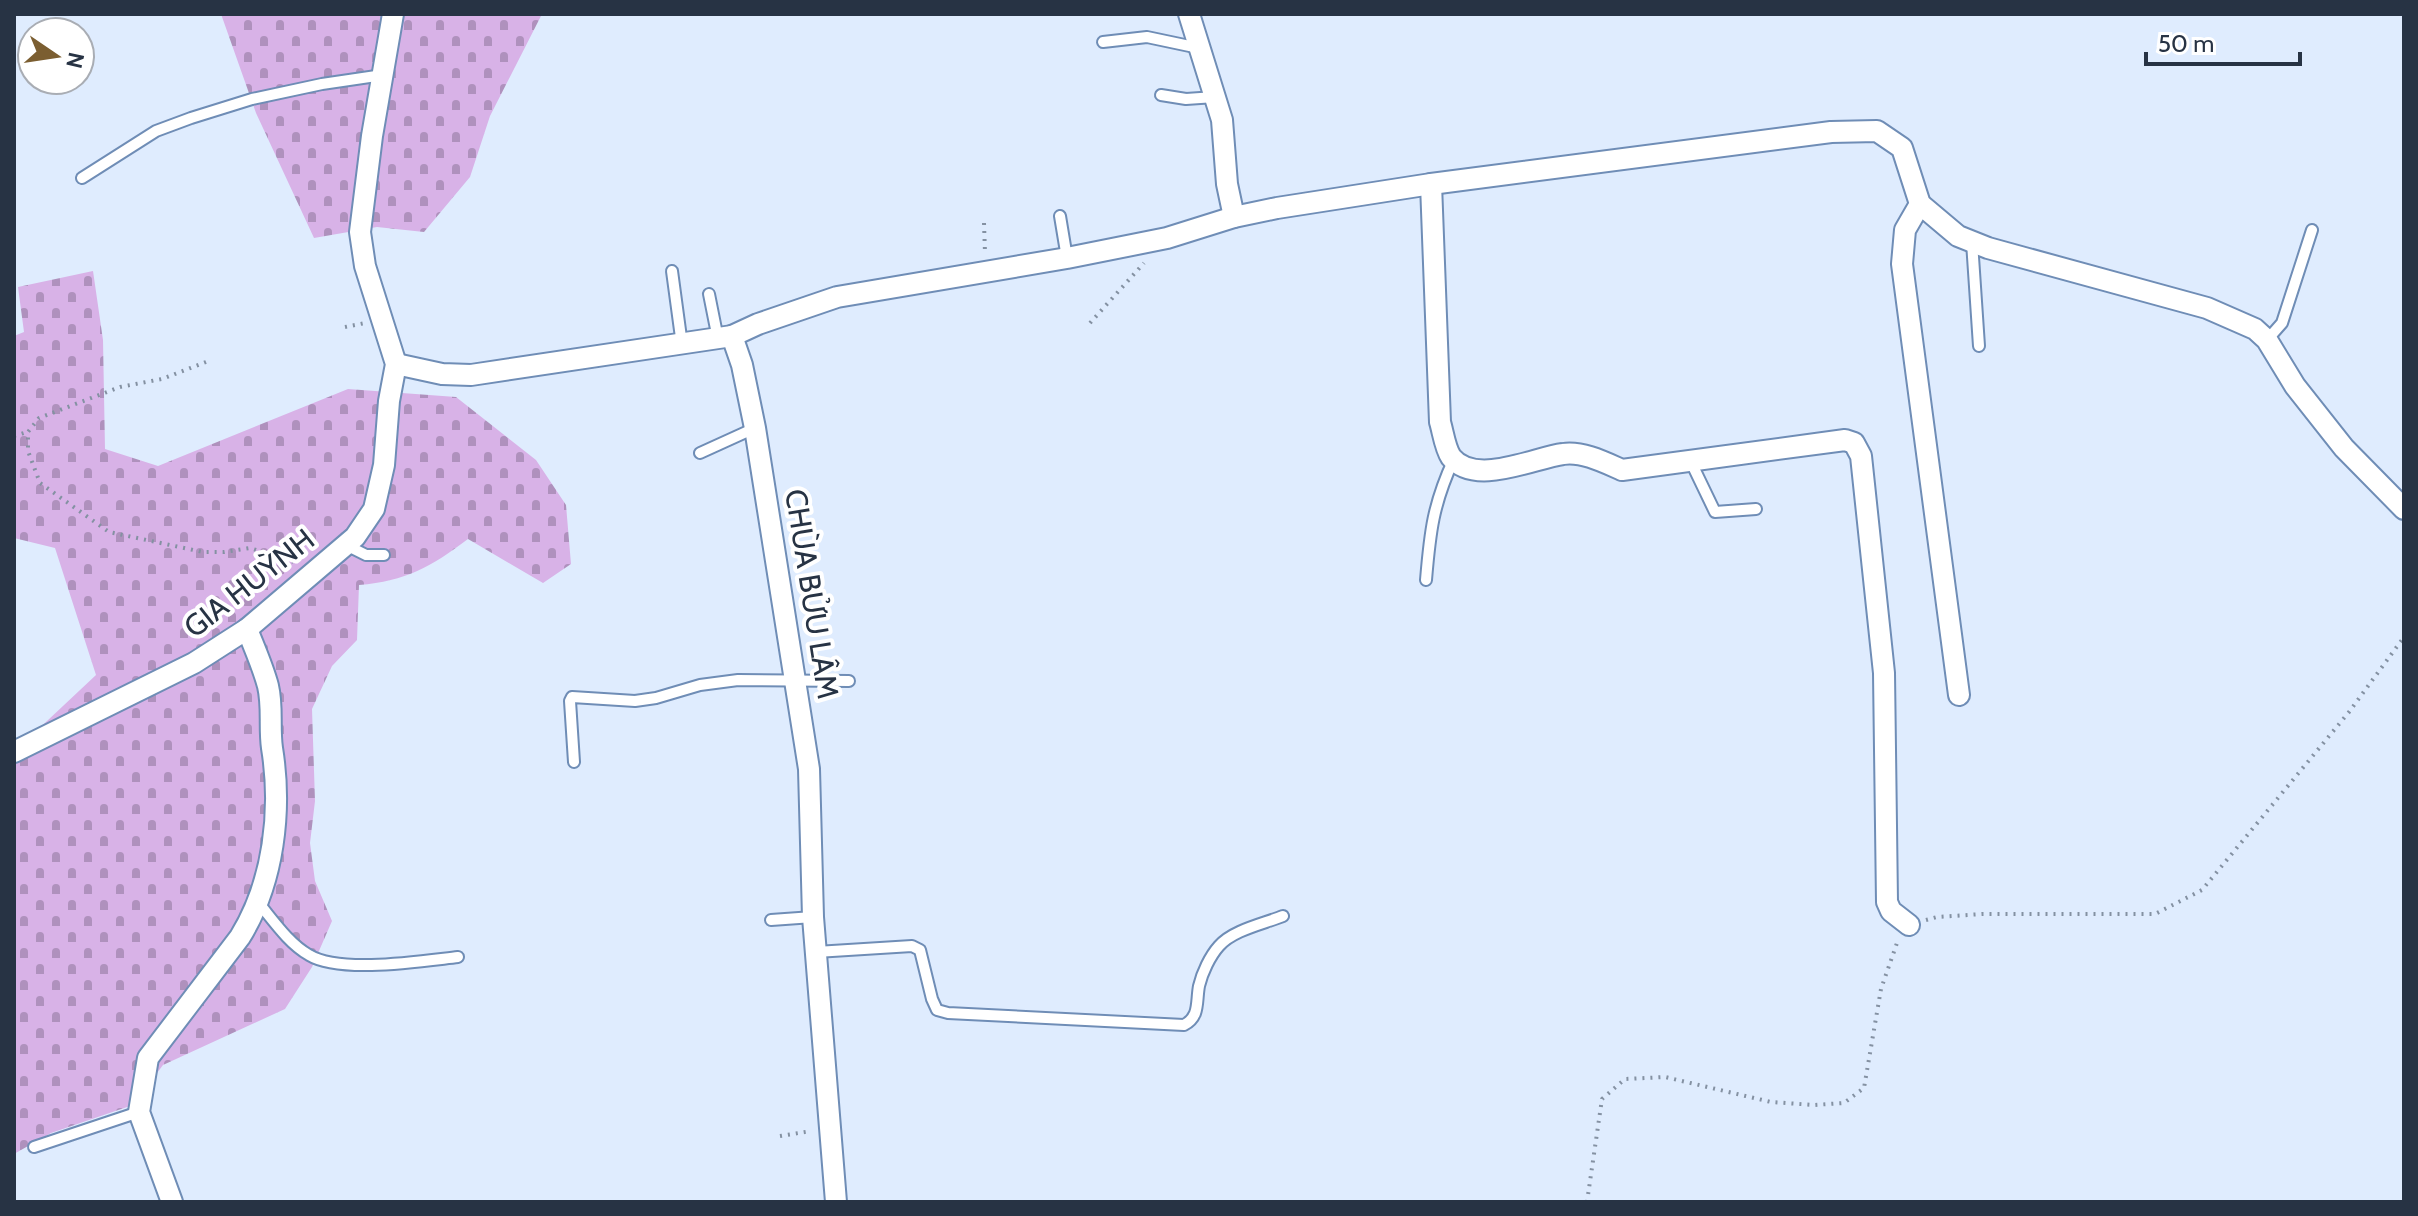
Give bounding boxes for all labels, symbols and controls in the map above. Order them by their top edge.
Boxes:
north arrow [16,16,96,96]
scale bar [2146,16,2300,66]
text: 50 m [2158,29,2214,58]
text: N [60,50,90,71]
street label: CHÙA BỬU LÂM [777,486,847,702]
street label: GIA HUỲNH [176,521,322,645]

